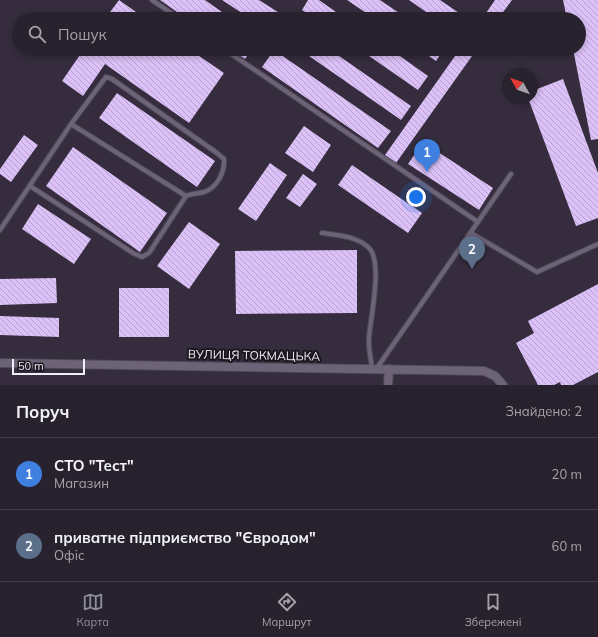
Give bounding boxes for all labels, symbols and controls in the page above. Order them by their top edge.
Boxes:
search box [12,12,586,56]
icon: search [26,23,48,45]
text: Пошук [58,25,107,44]
north arrow [502,68,538,104]
pin: 1 [414,139,440,172]
your location [406,187,426,207]
pin: 2 [459,236,485,269]
street label: ВУЛИЦЯ ТОКМАЦЬКА [188,346,320,364]
scale bar [12,357,85,376]
text: 50 m [18,359,44,373]
text: Поруч [16,401,69,422]
text: Знайдено: 2 [505,403,582,419]
text: СТО "Тест" [54,456,134,475]
text: 1 [25,466,33,482]
text: 20 m [552,466,582,482]
text: Магазин [54,475,109,491]
text: приватне підприємство "Євродом" [54,528,316,547]
text: 2 [25,538,33,554]
text: 60 m [552,538,582,554]
text: Офіс [54,547,84,563]
tab: Карта [77,591,109,629]
tab: Маршрут [262,591,312,629]
tab: Збережені [465,591,521,629]

